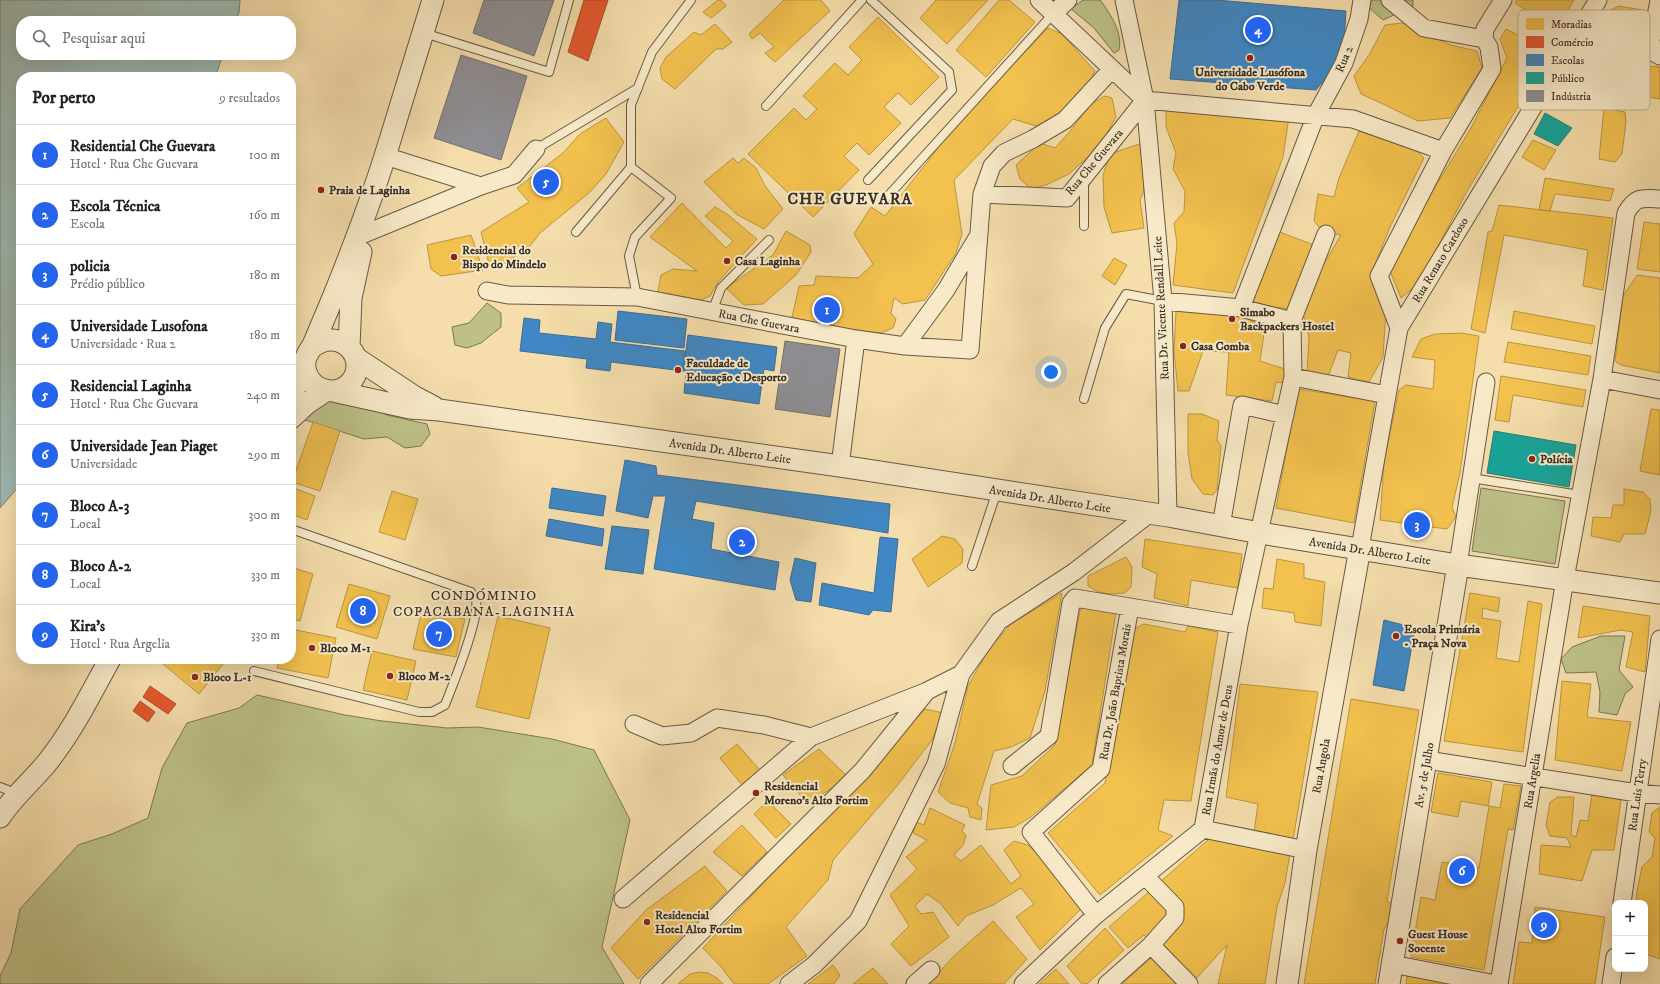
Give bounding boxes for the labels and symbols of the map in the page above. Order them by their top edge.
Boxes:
legend [1518,10,1650,110]
pin: 4 [1245,15,1271,45]
text: Moradias [1551,18,1592,32]
text: Comércio [1551,36,1593,50]
street label: Rua 2 [1332,44,1357,75]
marker: Universidade Lusófona do Cabo Verde [1245,53,1255,63]
text: Escolas [1551,54,1584,68]
place label: Universidade Lusófona do Cabo Verde [1195,65,1306,94]
text: Público [1551,72,1584,86]
text: Indústria [1551,90,1591,104]
street label: Rua Che Guevara [1062,125,1127,199]
pin: 5 [533,167,559,197]
place label: Praia de Laginha [329,183,411,198]
marker: Praia de Laginha [316,185,326,195]
district label: CHE GUEVARA [787,189,913,209]
street label: Rua Renato Cardoso [1409,215,1472,306]
street label: Rua Dr. Vicente Rendall Leite [1150,236,1173,380]
place label: Residencial do Bispo do Mindelo [462,243,546,272]
marker: Residencial do Bispo do Mindelo [449,252,459,262]
place label: Casa Laginha [735,254,801,269]
marker: Casa Laginha [722,256,732,266]
pin: 1 [814,295,840,325]
place label: Simabo Backpackers Hostel [1240,305,1334,334]
street label: Rua Che Guevara [717,306,802,337]
marker: Simabo Backpackers Hostel [1227,314,1237,324]
place label: Casa Comba [1191,339,1250,354]
marker: Casa Comba [1178,341,1188,351]
place label: Faculdade de Educação e Desporto [686,356,787,385]
your location [1041,362,1061,382]
marker: Faculdade de Educação e Desporto [673,365,683,375]
street label: Avenida Dr. Alberto Leite [668,435,792,468]
place label: Polícia [1540,452,1573,467]
marker: Polícia [1527,454,1537,464]
street label: Avenida Dr. Alberto Leite [988,482,1112,517]
pin: 3 [1404,510,1430,540]
pin: 2 [729,527,755,557]
street label: Avenida Dr. Alberto Leite [1308,534,1432,569]
district label: CONDÓMINIO COPACABANA-LAGINHA [393,587,575,621]
pin: 8 [350,596,376,626]
pin: 7 [426,619,452,649]
place label: Escola Primária - Praça Nova [1404,622,1481,651]
street label: Rua Dr. João Baptista Morais [1096,623,1135,762]
marker: Escola Primária - Praça Nova [1391,631,1401,641]
place label: Bloco M-1 [320,641,371,656]
marker: Bloco M-1 [307,643,317,653]
place label: Bloco M-2 [398,669,451,684]
place label: Bloco L-1 [203,670,252,685]
marker: Bloco M-2 [385,671,395,681]
marker: Bloco L-1 [190,672,200,682]
street label: Rua Irmãs do Amor de Deus [1199,683,1236,817]
street label: Rua Angola [1309,736,1334,795]
street label: Av. 5 de Julho [1411,741,1438,809]
street label: Rua Argelia [1521,751,1544,810]
street label: Rua Luis Terry [1625,758,1650,832]
place label: Residencial Moreno's Alto Fortim [764,779,868,808]
marker: Residencial Moreno's Alto Fortim [751,788,761,798]
pin: 6 [1449,856,1475,886]
place label: Residencial Hotel Alto Fortim [655,908,742,937]
pin: 9 [1531,910,1557,940]
marker: Residencial Hotel Alto Fortim [642,917,652,927]
place label: Guest House Socente [1408,927,1468,956]
marker: Guest House Socente [1395,936,1405,946]

